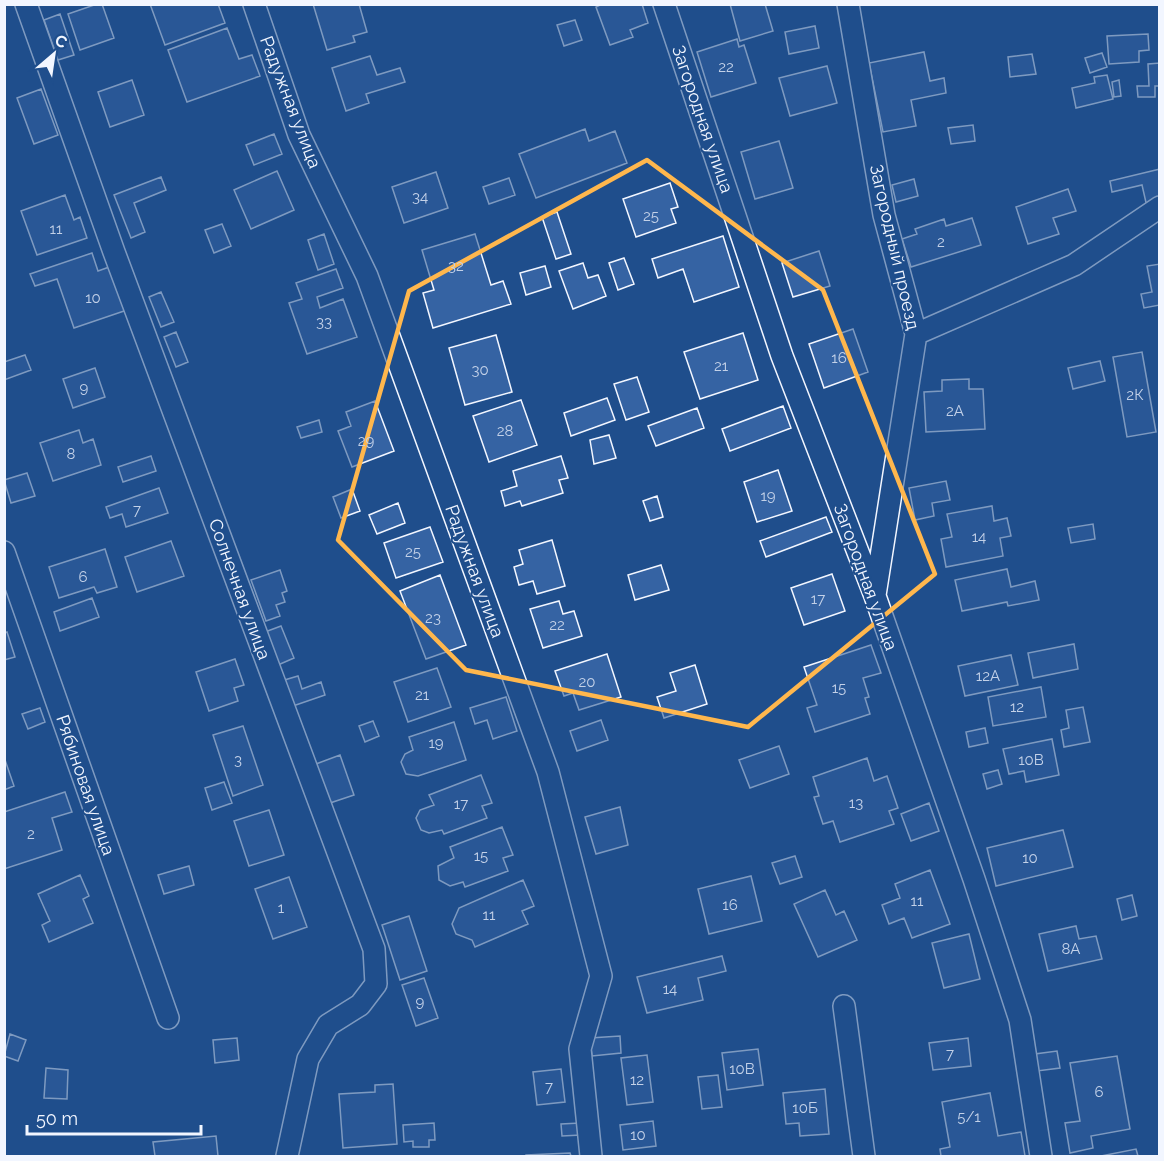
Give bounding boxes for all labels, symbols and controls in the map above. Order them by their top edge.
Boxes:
north arrow [24,24,84,84]
text: С [52,30,70,52]
street label: Радужная улица [256,33,326,171]
street label: Загородная улица [668,43,738,195]
house number: 22 [718,58,734,76]
street label: Загородный проезд [866,162,924,332]
house number: 34 [412,188,428,206]
house number: 25 [643,207,659,225]
house number: 11 [50,220,63,238]
house number: 2 [937,233,945,251]
house number: 32 [448,257,464,275]
house number: 10 [85,289,101,307]
house number: 33 [316,313,332,331]
house number: 16 [831,349,847,367]
house number: 21 [714,357,729,375]
house number: 30 [471,361,489,379]
house number: 9 [80,379,89,397]
house number: 2К [1126,386,1144,404]
house number: 2А [946,402,964,420]
house number: 28 [497,422,513,440]
house number: 29 [358,432,375,450]
house number: 8 [67,445,76,463]
house number: 19 [760,487,776,505]
house number: 7 [133,501,141,519]
street label: Загородная улица [830,501,902,653]
street label: Радужная улица [441,502,509,640]
street label: Солнечная улица [205,516,275,662]
house number: 14 [972,528,986,546]
house number: 25 [405,543,421,561]
house number: 6 [78,568,88,586]
house number: 17 [811,590,825,608]
house number: 23 [425,609,441,627]
house number: 22 [549,616,565,634]
house number: 12А [976,667,1000,685]
house number: 20 [579,673,596,691]
house number: 15 [832,679,846,697]
house number: 21 [415,686,430,704]
house number: 12 [1010,698,1024,716]
street label: Рябиновая улица [52,712,120,858]
house number: 19 [428,734,444,752]
house number: 3 [234,751,242,769]
house number: 10В [1018,751,1044,769]
house number: 13 [849,794,863,812]
house number: 17 [454,795,468,813]
house number: 2 [27,825,35,843]
house number: 15 [474,847,488,865]
house number: 10 [1022,849,1038,867]
house number: 11 [911,892,924,910]
house number: 16 [722,896,738,914]
house number: 1 [278,899,285,917]
house number: 11 [483,906,496,924]
house number: 8А [1062,940,1080,958]
house number: 14 [663,980,677,998]
house number: 9 [416,993,425,1011]
house number: 7 [946,1045,954,1063]
house number: 10В [729,1060,755,1078]
house number: 12 [630,1071,644,1089]
house number: 7 [545,1078,553,1096]
house number: 6 [1094,1083,1104,1101]
scale bar [27,1098,201,1136]
house number: 10Б [792,1099,818,1117]
text: 50 m [36,1108,78,1129]
house number: 5/1 [957,1108,981,1126]
house number: 10 [630,1126,646,1144]

